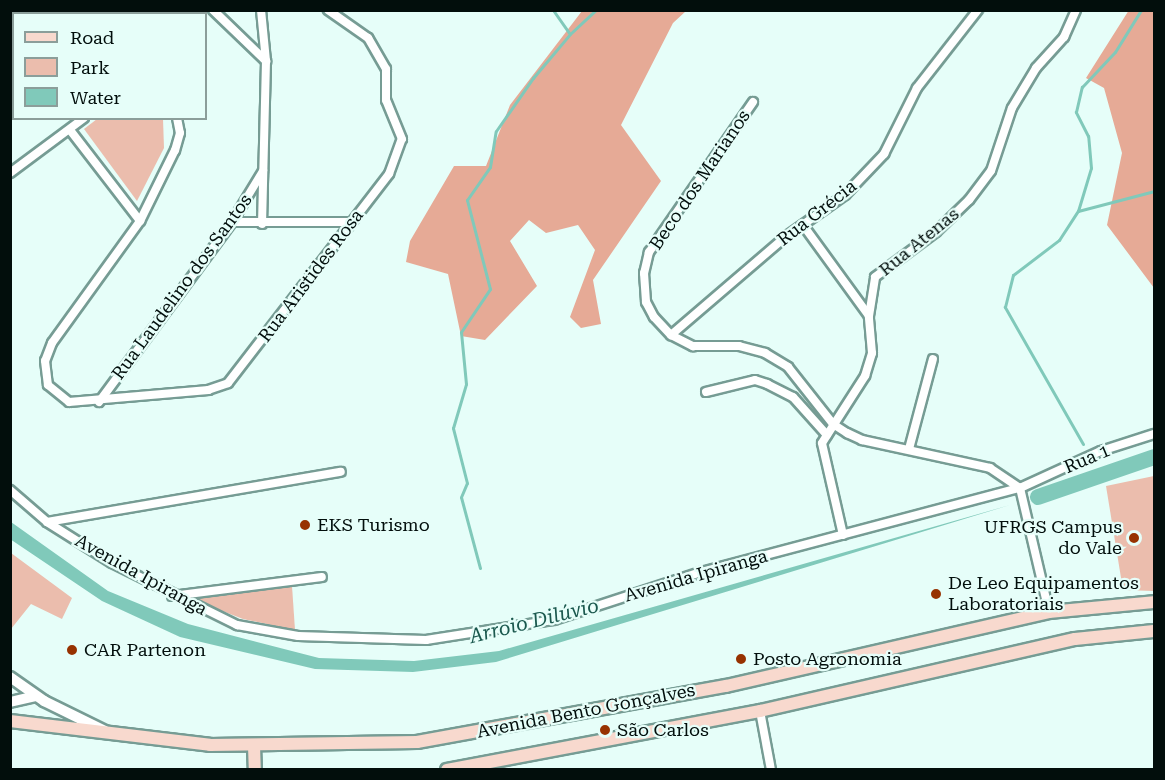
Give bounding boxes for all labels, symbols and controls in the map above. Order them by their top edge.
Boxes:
legend [12,12,207,120]
text: Road [70,27,114,48]
text: Park [70,57,110,78]
text: Water [70,87,121,108]
street label: Beco dos Marianos [645,106,755,254]
street label: Rua Grécia [773,175,861,251]
street label: Rua Laudelino dos Santos [107,190,257,384]
street label: Rua Atenas [875,203,963,281]
street label: Rua Aristides Rosa [254,205,368,347]
street label: Rua 1 [1061,440,1113,478]
place label: EKS Turismo [317,514,430,536]
place label: UFRGS Campus do Vale [984,517,1122,560]
marker: EKS Turismo [298,518,312,532]
street label: Avenida Ipiranga [71,530,211,620]
marker: UFRGS Campus do Vale [1127,531,1141,545]
street label: Avenida Ipiranga [622,545,770,607]
place label: De Leo Equipamentos Laboratoriais [948,573,1139,616]
marker: De Leo Equipamentos Laboratoriais [929,587,943,601]
water label: Arroio Dilúvio [467,593,601,649]
place label: CAR Partenon [84,639,206,661]
marker: CAR Partenon [65,643,79,657]
place label: Posto Agronomia [753,648,902,670]
marker: Posto Agronomia [734,652,748,666]
street label: Avenida Bento Gonçalves [475,679,697,743]
place label: São Carlos [617,719,709,741]
marker: São Carlos [598,723,612,737]

